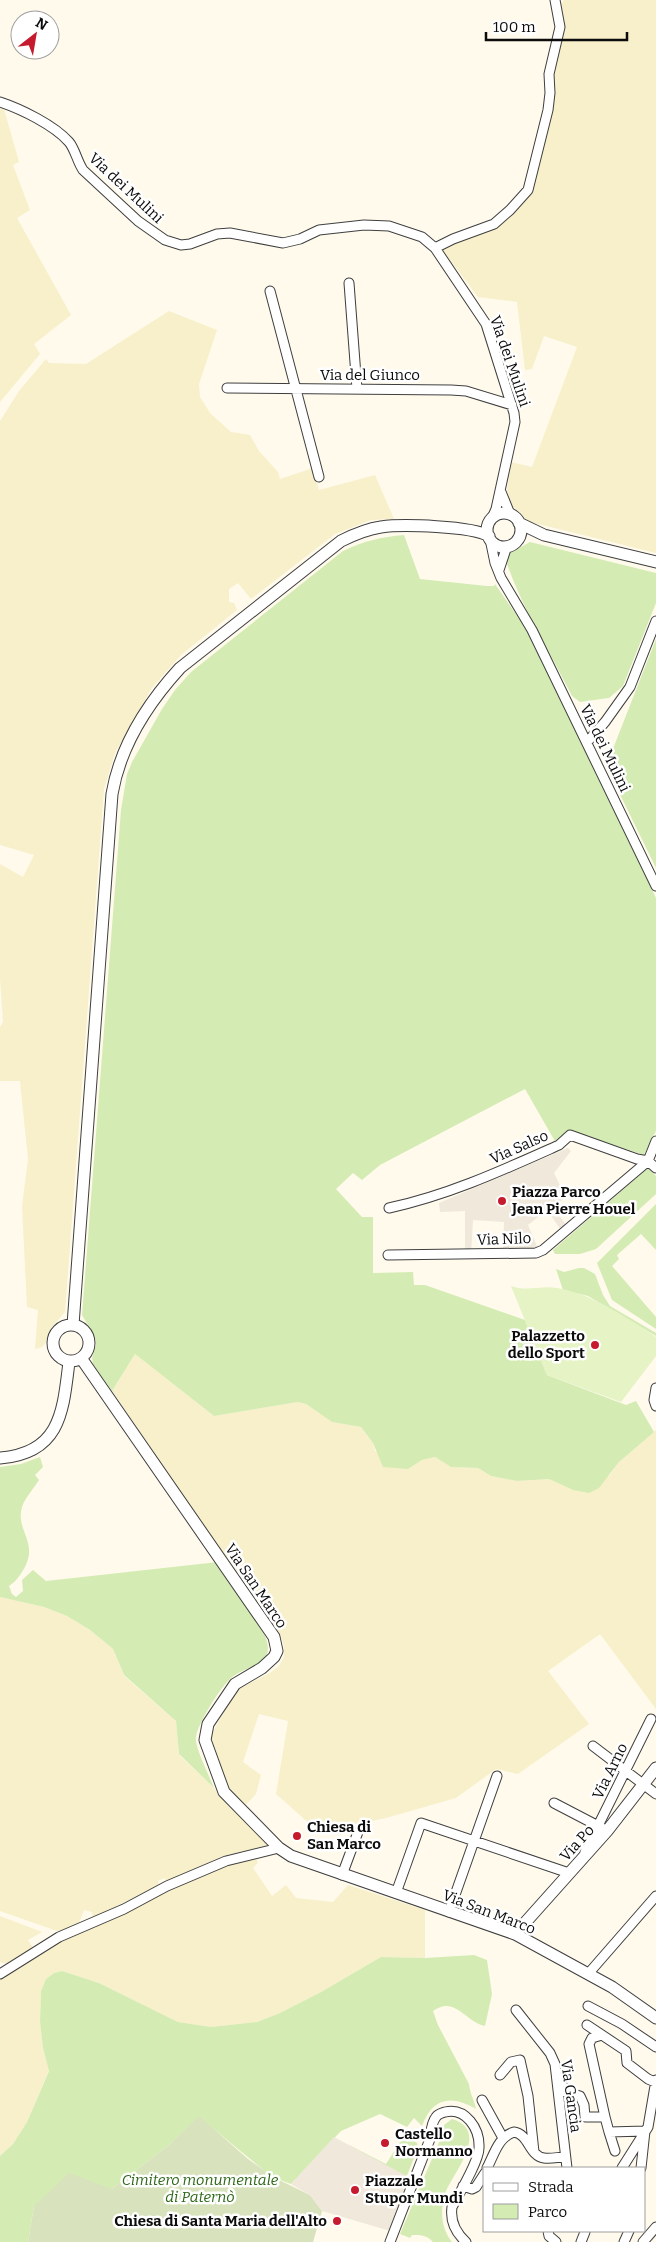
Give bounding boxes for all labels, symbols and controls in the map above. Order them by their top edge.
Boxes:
north arrow [10,10,60,60]
scale bar [486,10,627,42]
text: N [32,14,51,34]
text: 100 m [493,18,536,36]
street label: Via dei Mulini [85,149,167,227]
street label: Via dei Mulini [486,313,534,409]
street label: Via del Giunco [320,366,420,384]
street label: Via dei Mulini [576,701,634,795]
street label: Via Salso [487,1126,551,1168]
place label: Piazza Parco Jean Pierre Houel [511,1183,636,1218]
marker: Piazza Parco Jean Pierre Houel [496,1195,508,1207]
street label: Via Nilo [476,1229,532,1249]
place label: Palazzetto dello Sport [508,1327,585,1362]
marker: Palazzetto dello Sport [589,1339,601,1351]
street label: Via San Marco [221,1540,291,1632]
street label: Via Arno [589,1740,631,1802]
place label: Chiesa di San Marco [307,1818,381,1853]
street label: Via Po [556,1821,598,1865]
marker: Chiesa di San Marco [291,1830,303,1842]
street label: Via San Marco [440,1886,538,1938]
street label: Via Gancia [557,2058,585,2134]
place label: Castello Normanno [395,2125,473,2160]
marker: Castello Normanno [379,2137,391,2149]
legend [483,2167,646,2232]
park label: Cimitero monumentale di Paternò [122,2171,279,2206]
place label: Piazzale Stupor Mundi [365,2172,463,2207]
text: Strada [528,2178,574,2196]
marker: Piazzale Stupor Mundi [349,2184,361,2196]
text: Parco [528,2203,567,2221]
place label: Chiesa di Santa Maria dell'Alto [114,2212,327,2230]
marker: Chiesa di Santa Maria dell'Alto [331,2215,343,2227]

